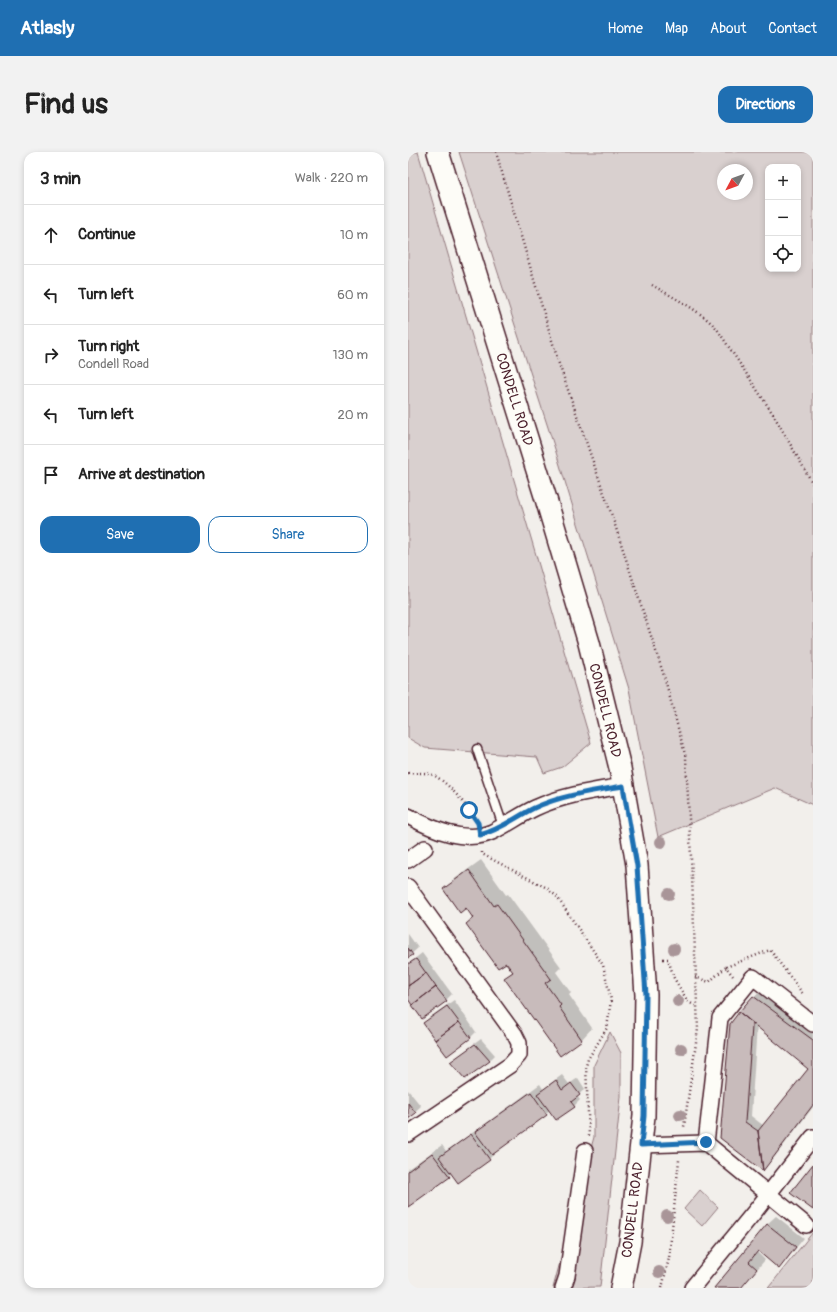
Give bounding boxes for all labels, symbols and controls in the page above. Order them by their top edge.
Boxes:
text: Atlasly [20,16,74,40]
text: Home [608,20,643,37]
text: Map [665,20,688,37]
text: About [710,20,746,37]
text: Contact [768,20,817,37]
button: Directions [718,86,813,123]
text: Find us [24,87,108,122]
north arrow [717,164,753,200]
map controls [765,164,801,272]
button: + [765,164,801,200]
text: 3 min [40,168,81,189]
text: Walk · 220 m [295,170,368,186]
button: − [765,200,801,236]
icon: ahead [40,224,62,246]
text: Continue [78,225,136,244]
text: 10 m [340,227,368,243]
button: locate [765,236,801,272]
icon: left [40,284,62,306]
text: Turn left [78,285,134,304]
text: 60 m [337,287,368,303]
text: Turn right [78,337,139,356]
icon: right [40,344,62,366]
text: 130 m [332,347,368,363]
street label: CONDELL ROAD [492,351,537,448]
text: Condell Road [78,356,149,372]
icon: left [40,404,62,426]
text: Turn left [78,405,134,424]
text: 20 m [337,407,368,423]
icon: arrive [40,464,62,486]
text: Arrive at destination [78,465,205,484]
button: Save [40,516,200,553]
button: Share [208,516,368,553]
street label: CONDELL ROAD [585,662,625,759]
route start [460,801,478,819]
route end [697,1133,715,1151]
street label: CONDELL ROAD [618,1161,647,1259]

